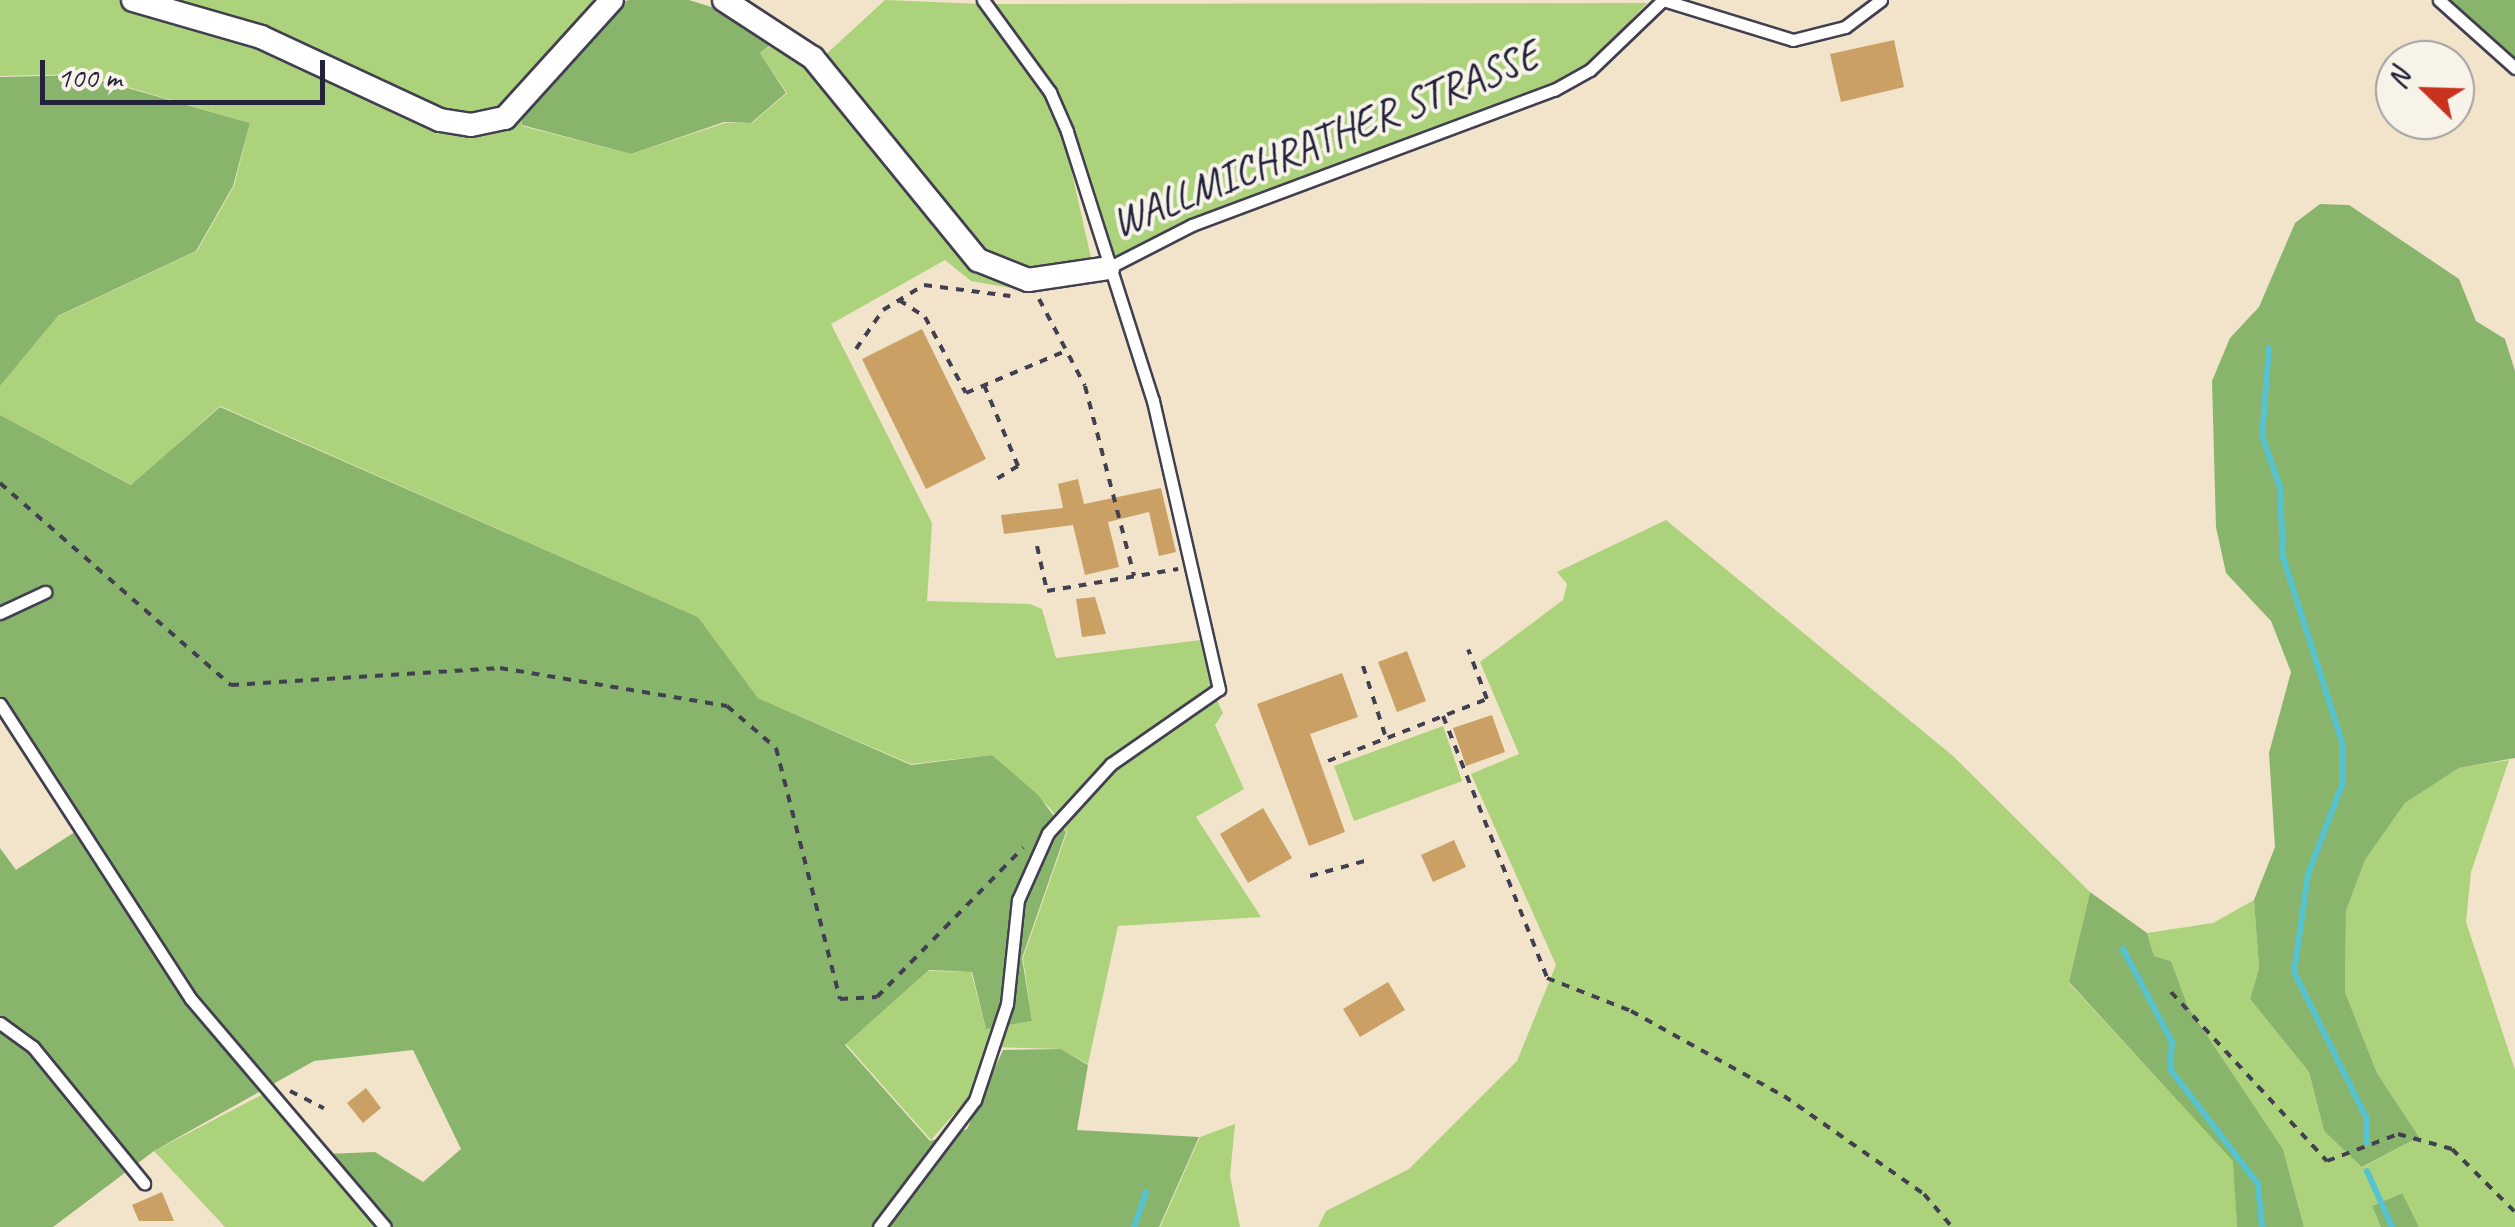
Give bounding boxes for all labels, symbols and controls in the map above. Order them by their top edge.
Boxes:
street label: WALLMICHRATHER STRASSE [1104,30,1546,248]
scale bar [45,40,330,102]
north arrow [2375,40,2475,140]
text: 100 m [57,58,122,96]
text: N [2379,64,2418,94]

